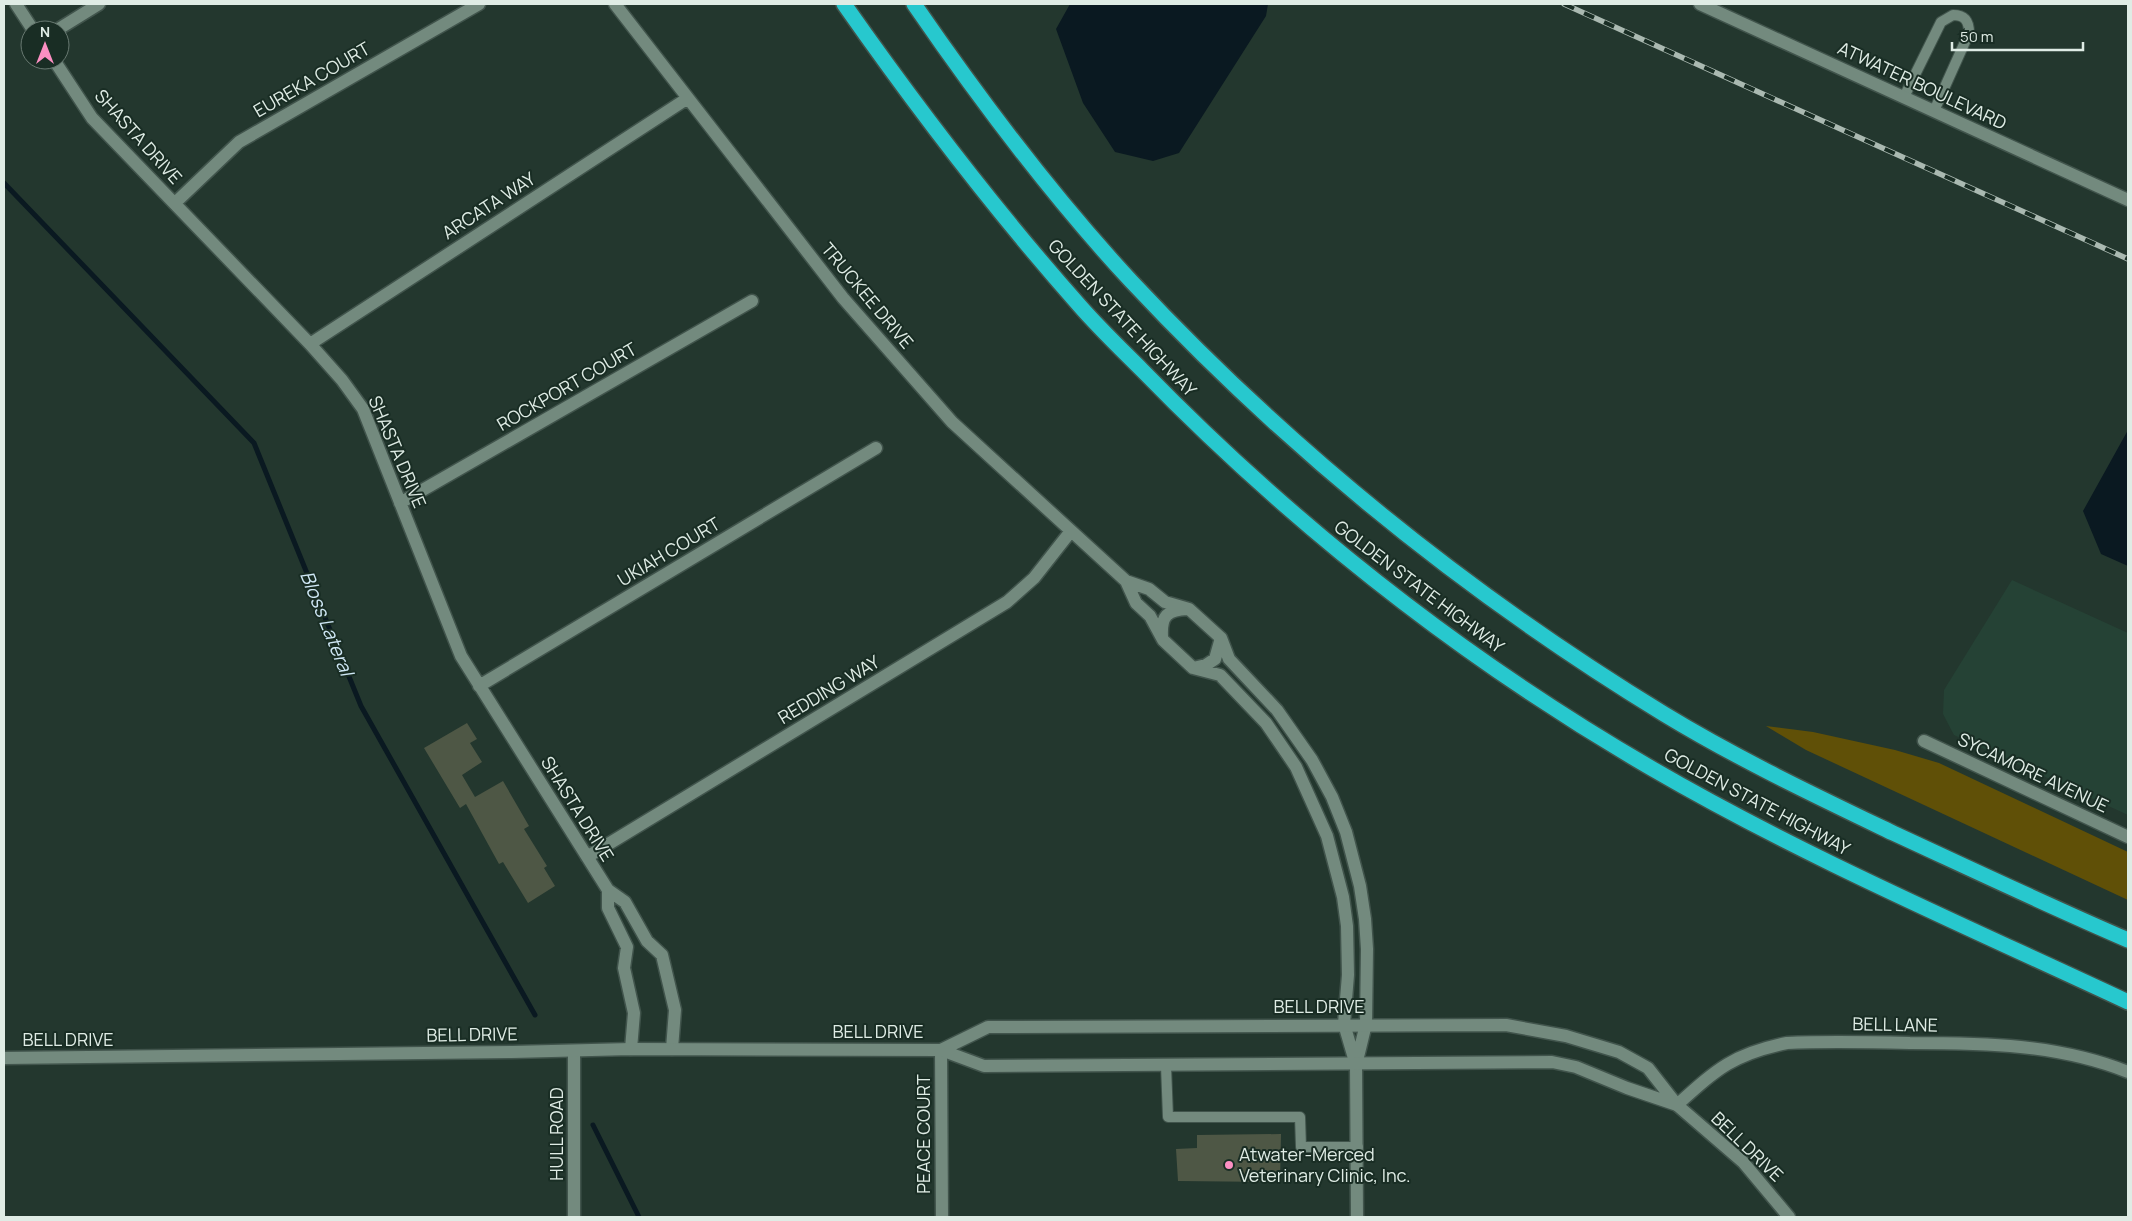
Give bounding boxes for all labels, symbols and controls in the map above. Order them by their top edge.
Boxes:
north arrow [20,20,70,70]
scale bar [1952,20,2083,52]
text: N [40,22,50,41]
text: 50 m [1960,26,1994,47]
street label: ATWATER BOULEVARD [1834,35,2011,135]
street label: EUREKA COURT [249,36,374,122]
street label: SHASTA DRIVE [90,84,188,189]
street label: ARCATA WAY [437,166,541,244]
street label: GOLDEN STATE HIGHWAY [1043,233,1203,402]
street label: TRUCKEE DRIVE [816,237,919,353]
street label: ROCKPORT COURT [492,336,641,436]
street label: SHASTA DRIVE [363,392,432,511]
street label: UKIAH COURT [613,511,724,591]
street label: GOLDEN STATE HIGHWAY [1330,514,1510,659]
water label: Bloss Lateral [294,567,361,682]
street label: REDDING WAY [773,649,885,729]
street label: SYCAMORE AVENUE [1954,727,2113,818]
street label: GOLDEN STATE HIGHWAY [1660,742,1855,861]
street label: SHASTA DRIVE [536,751,620,866]
street label: BELL DRIVE [1273,994,1365,1018]
street label: BELL LANE [1852,1011,1938,1037]
street label: BELL DRIVE [832,1019,924,1043]
street label: BELL DRIVE [426,1021,518,1047]
street label: BELL DRIVE [22,1027,114,1051]
street label: PEACE COURT [911,1074,935,1194]
street label: HULL ROAD [544,1087,568,1181]
street label: BELL DRIVE [1707,1106,1789,1187]
place label: Atwater-Merced Veterinary Clinic, Inc. [1239,1142,1411,1187]
marker: Atwater-Merced Veterinary Clinic, Inc. [1223,1159,1235,1171]

